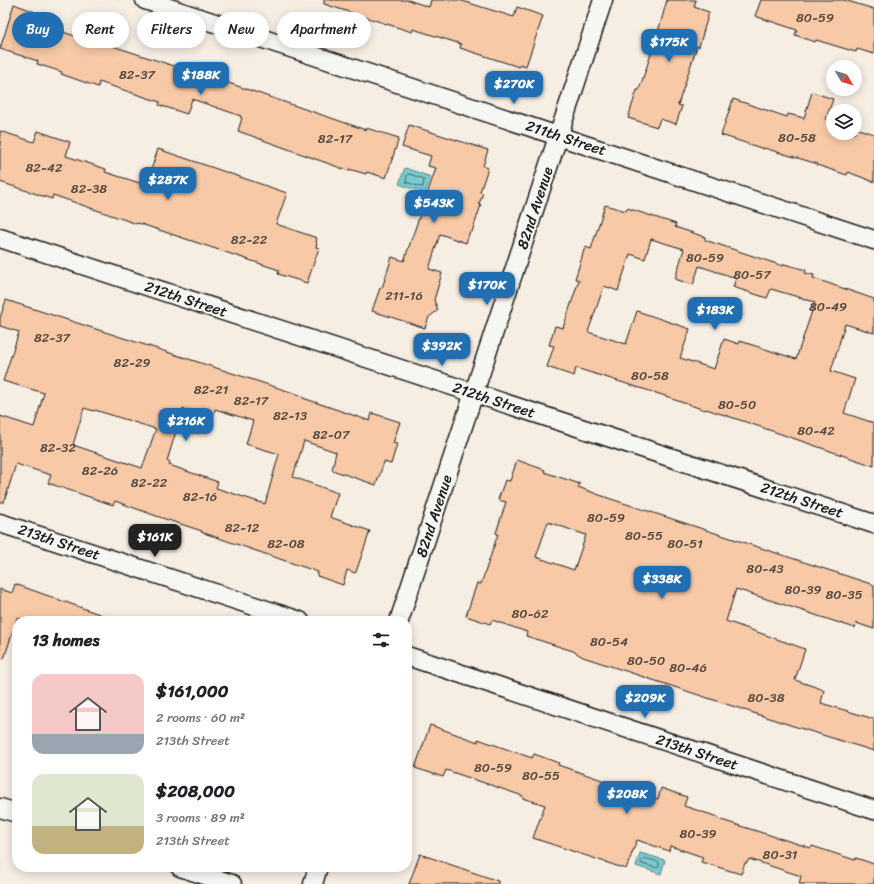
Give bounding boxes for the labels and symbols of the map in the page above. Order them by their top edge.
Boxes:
house number: 80-59 [796,6,834,29]
pin: $175K [641,29,697,63]
north arrow [826,60,862,96]
pin: $188K [173,62,229,96]
house number: 82-37 [119,63,157,86]
pin: $270K [486,71,542,105]
street label: 211th Street [522,113,610,163]
house number: 80-58 [778,126,816,149]
house number: 82-17 [318,127,354,150]
house number: 82-42 [26,156,63,179]
street label: 82nd Avenue [509,163,561,253]
pin: $287K [140,167,196,201]
house number: 82-38 [71,177,107,200]
pin: $543K [406,190,462,224]
house number: 82-22 [231,228,268,251]
house number: 80-59 [686,246,724,269]
house number: 80-57 [733,263,772,286]
pin: $170K [459,272,515,306]
street label: 212th Street [141,273,231,325]
house number: 211-16 [385,284,423,307]
house number: 80-49 [809,295,847,318]
pin: $183K [687,297,743,331]
house number: 82-37 [34,326,72,349]
pin: $392K [414,333,470,367]
house number: 82-29 [114,351,150,374]
house number: 80-58 [631,364,669,387]
street label: 212th Street [449,374,539,426]
house number: 82-21 [194,378,229,401]
house number: 82-17 [234,389,270,412]
house number: 80-50 [718,393,756,416]
house number: 82-13 [273,404,307,427]
pin: $216K [158,408,214,442]
house number: 80-42 [797,419,835,442]
house number: 82-07 [312,423,351,446]
house number: 82-32 [40,436,77,459]
house number: 82-26 [82,459,118,482]
house number: 82-22 [131,471,168,494]
street label: 82nd Avenue [408,471,460,561]
street label: 212th Street [757,474,847,526]
house number: 82-16 [183,485,217,508]
house number: 80-59 [587,506,625,529]
street label: 213th Street [14,516,104,568]
house number: 82-12 [225,516,260,539]
pin: $161K [127,524,183,558]
house number: 80-55 [625,524,663,547]
house number: 82-08 [267,532,305,555]
house number: 80-51 [667,532,703,555]
house number: 80-43 [746,557,784,580]
pin: $338K [634,566,690,600]
house number: 80-39 [784,578,822,601]
house number: 80-35 [825,583,863,606]
house number: 80-62 [512,602,549,625]
house number: 80-54 [590,630,628,653]
house number: 80-50 [627,649,665,672]
house number: 80-46 [669,656,707,679]
pin: $209K [617,685,673,719]
house number: 80-38 [747,686,785,709]
street label: 213th Street [652,726,742,778]
house number: 80-59 [474,756,512,779]
house number: 80-55 [522,764,560,787]
pin: $208K [599,781,655,815]
house number: 80-39 [679,822,717,845]
house number: 80-31 [763,843,798,866]

